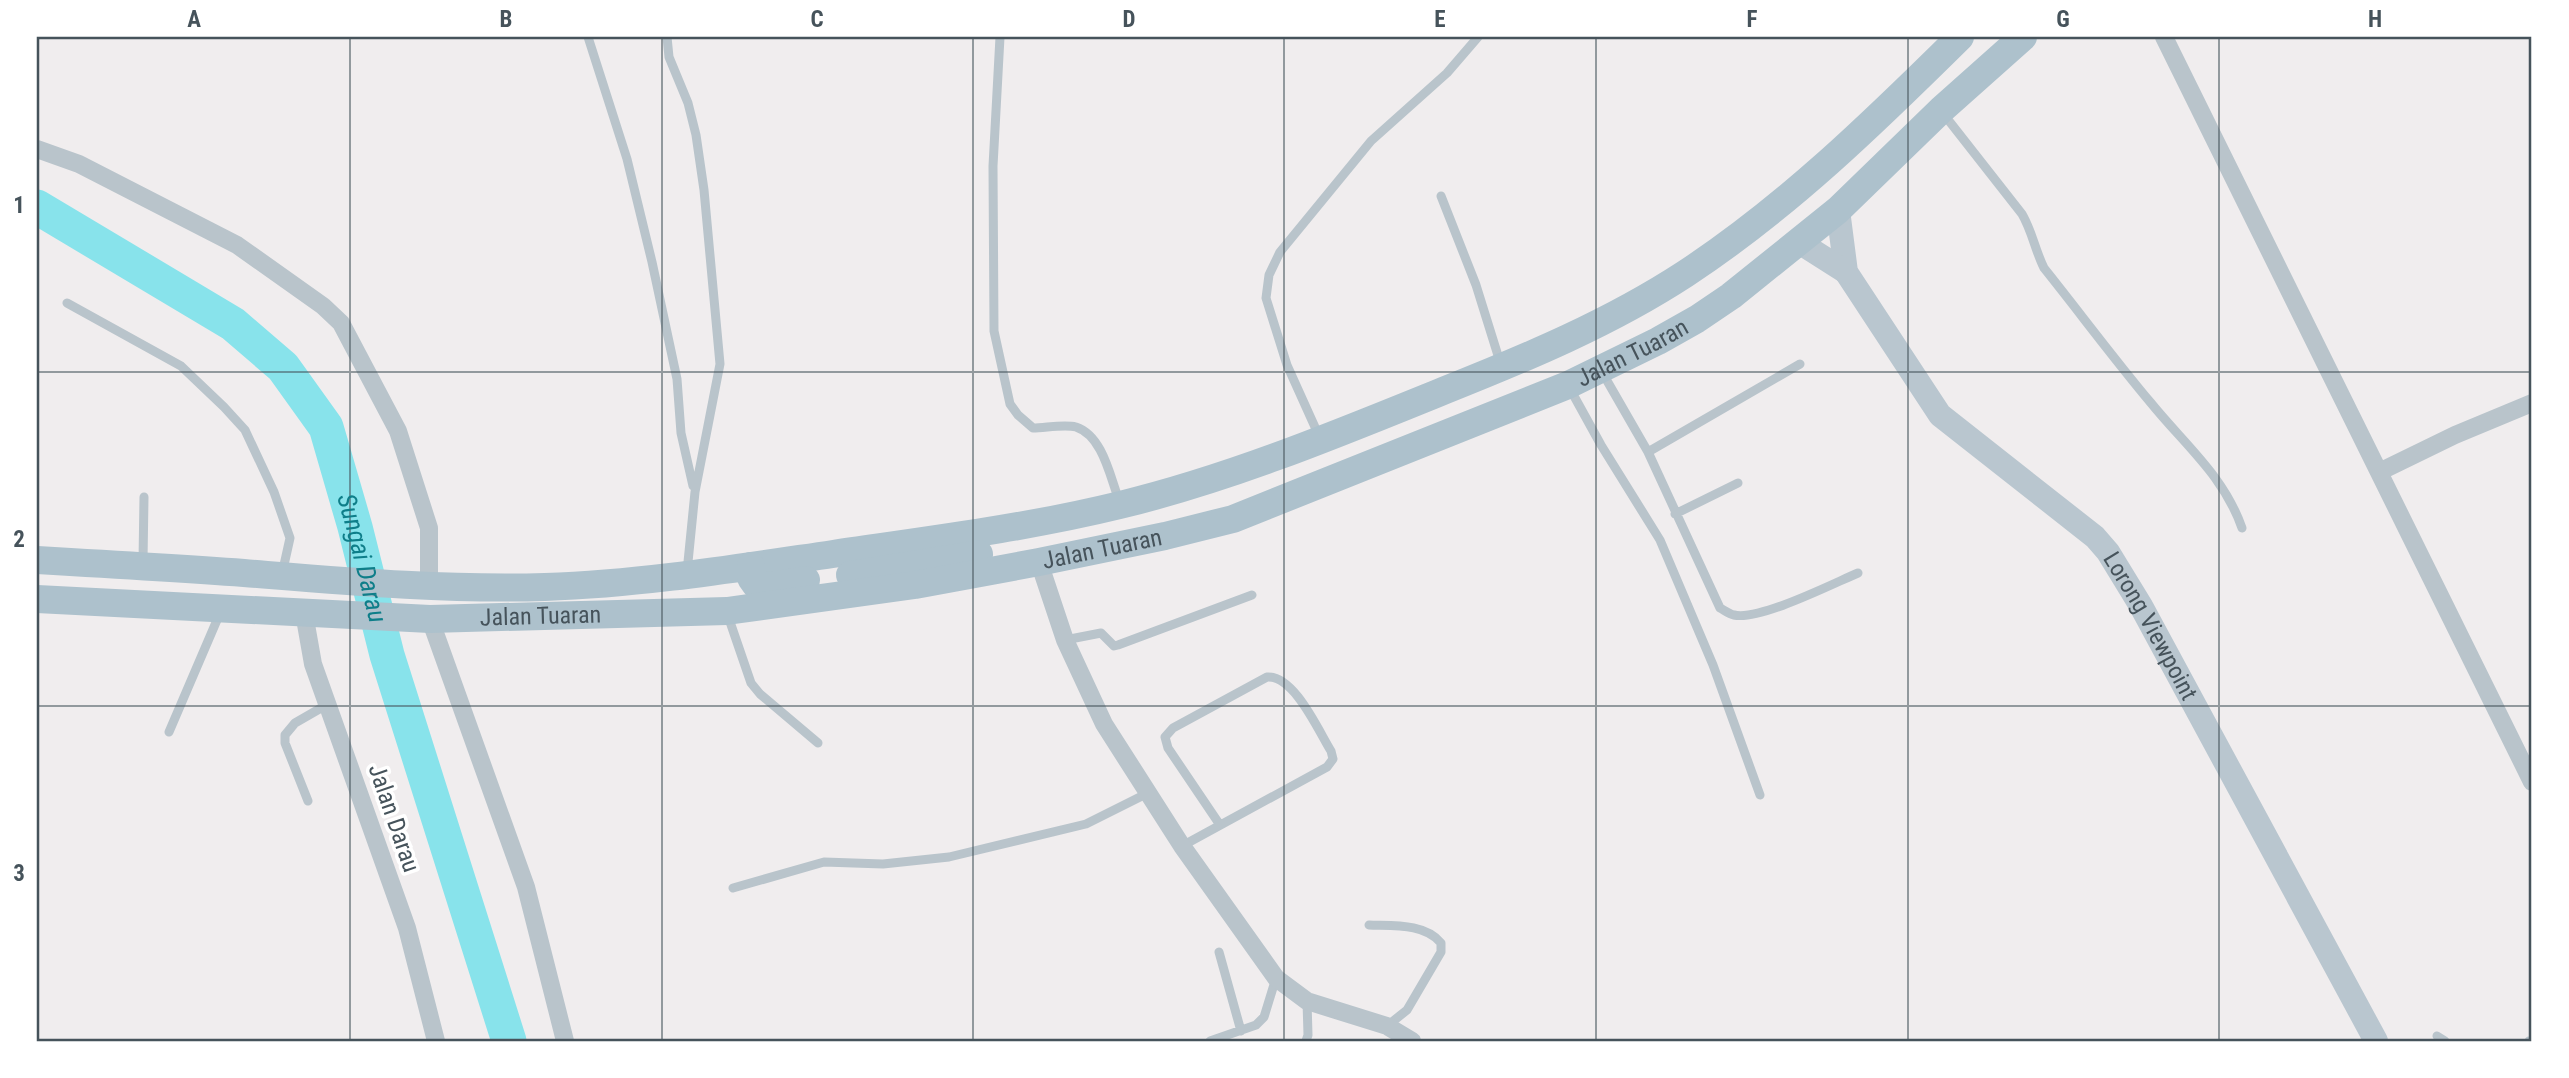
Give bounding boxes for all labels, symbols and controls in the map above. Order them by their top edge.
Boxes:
text: A [187,6,201,33]
text: B [500,6,512,33]
text: C [810,6,824,33]
text: D [1123,6,1136,33]
text: E [1434,6,1446,33]
text: F [1747,6,1758,33]
text: G [2056,6,2070,33]
text: H [2368,6,2382,33]
text: 1 [13,192,25,219]
street label: Jalan Tuaran [1572,313,1693,393]
water label: Sungai Darau [331,490,393,625]
street label: Jalan Tuaran [1040,523,1164,575]
text: 2 [13,526,25,553]
street label: Lorong Viewpoint [2097,547,2203,705]
street label: Jalan Tuaran [479,600,601,632]
street label: Jalan Darau [362,760,426,876]
text: 3 [13,860,25,887]

